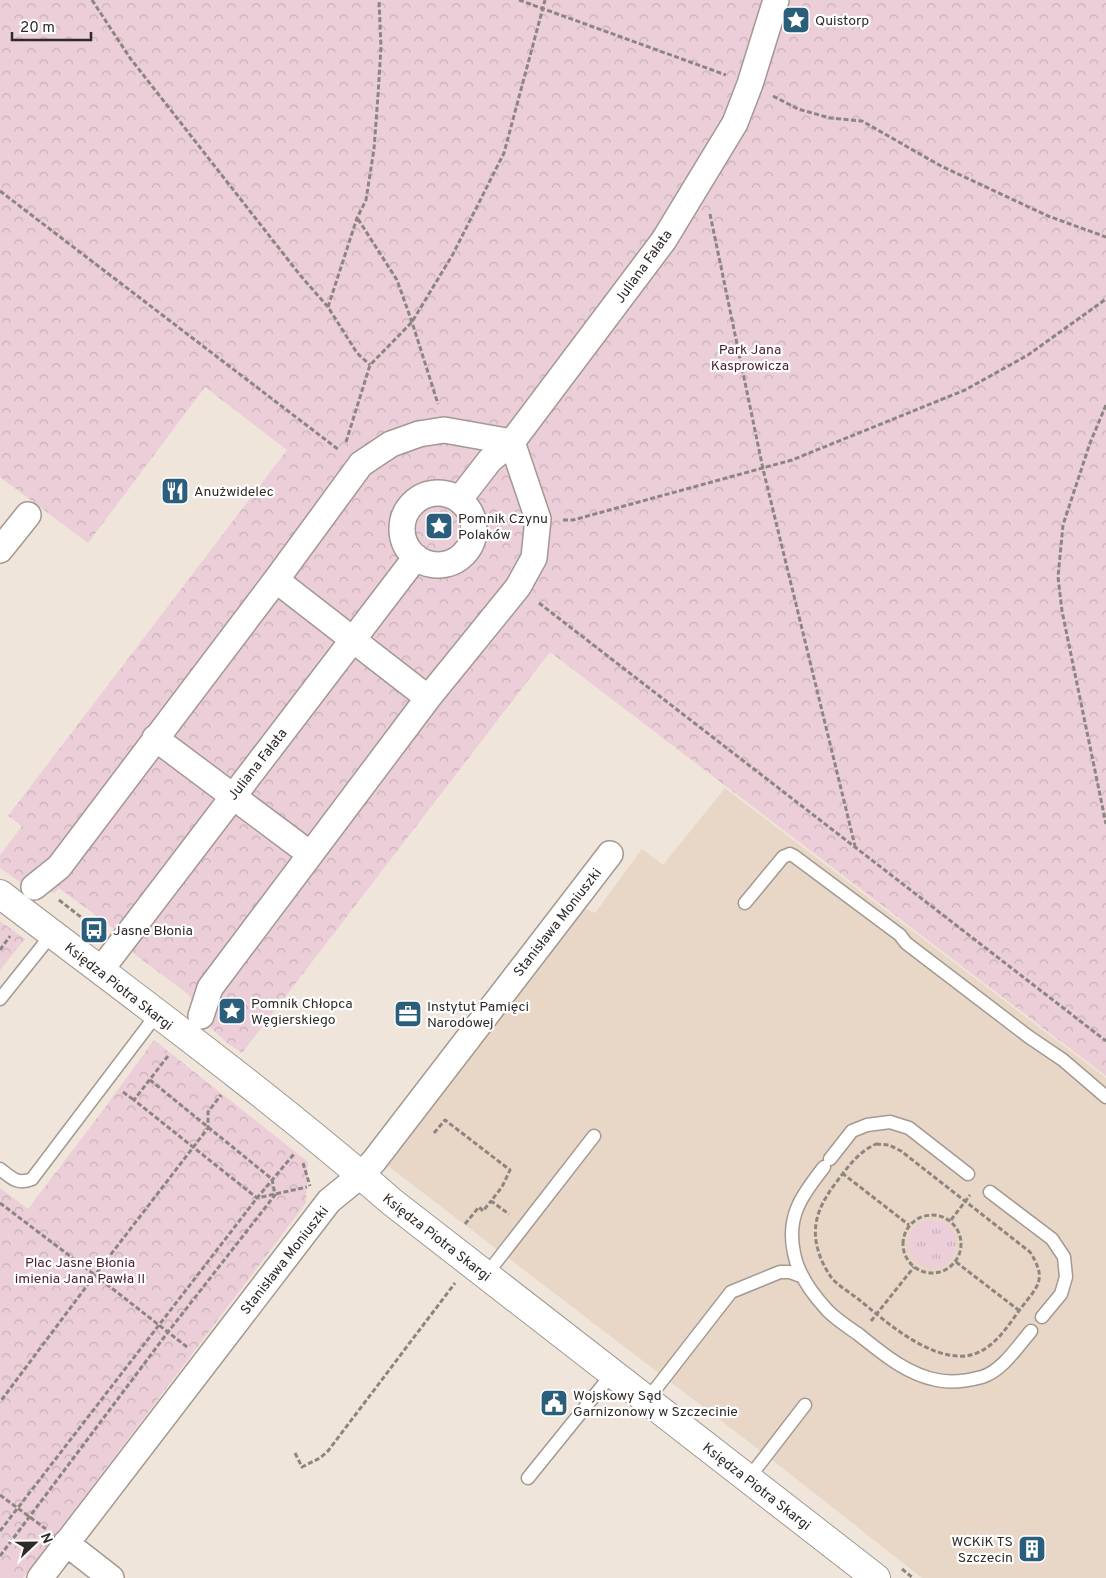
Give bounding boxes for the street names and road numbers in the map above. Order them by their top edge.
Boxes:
street label: Juliana Fałata [612,227,676,307]
street label: Juliana Fałata [225,726,291,804]
street label: Stanisława Moniuszki [510,865,606,981]
street label: Księdza Piotra Skargi [61,940,176,1035]
street label: Księdza Piotra Skargi [379,1191,494,1286]
street label: Stanisława Moniuszki [237,1203,333,1319]
street label: Księdza Piotra Skargi [699,1440,814,1535]

